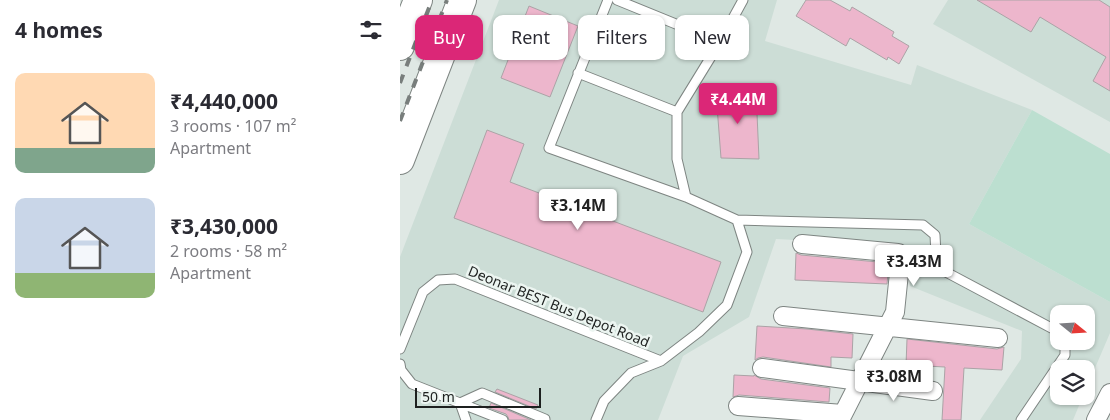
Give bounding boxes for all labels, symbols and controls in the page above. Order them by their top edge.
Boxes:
chip: Buy [415,15,483,60]
chip: Rent [493,15,568,60]
chip: Filters [578,15,665,60]
chip: New [675,15,749,60]
text: 4 homes [15,16,103,44]
icon: filters [357,16,385,44]
pin: ₹4.44M [697,82,779,125]
text: ₹4,440,000 [170,87,278,115]
text: ₹4.44M [710,88,766,110]
icon: home [55,93,115,153]
text: 3 rooms · 107 m² [170,115,296,137]
text: Apartment [170,137,251,159]
pin: ₹3.14M [537,188,619,231]
text: ₹3.14M [550,194,606,216]
text: ₹3,430,000 [170,212,278,240]
icon: home [55,218,115,278]
text: 2 rooms · 58 m² [170,240,287,262]
pin: ₹3.43M [873,244,955,287]
text: ₹3.43M [886,250,942,272]
street label: Deonar BEST Bus Depot Road [465,261,653,351]
text: Apartment [170,262,251,284]
north arrow [1050,305,1095,350]
map controls [1050,305,1095,405]
pin: ₹3.08M [853,360,935,402]
button: layers [1050,360,1095,405]
text: ₹3.08M [866,365,922,387]
scale bar [415,385,541,408]
text: 50 m [422,387,455,406]

